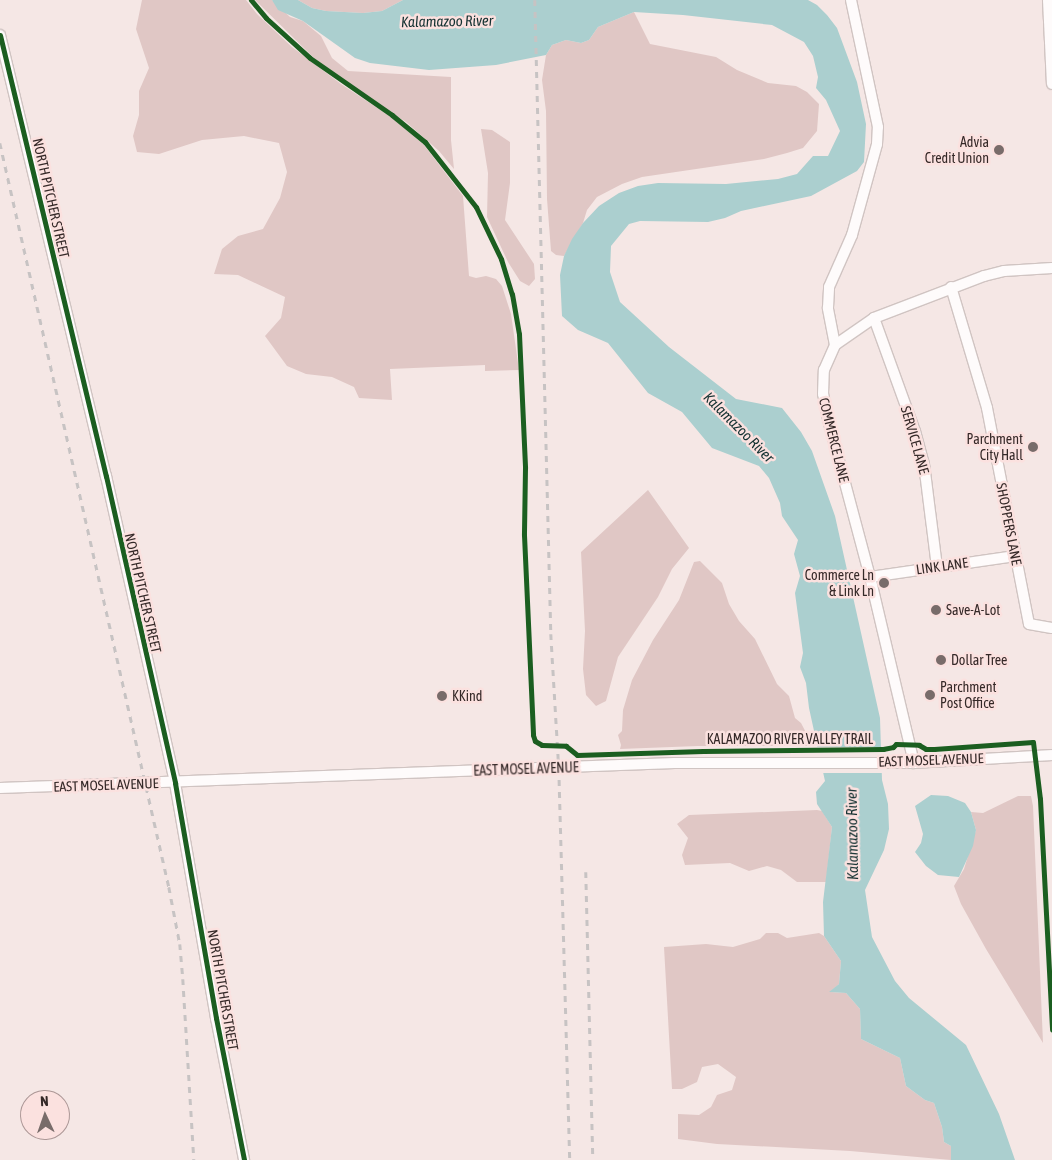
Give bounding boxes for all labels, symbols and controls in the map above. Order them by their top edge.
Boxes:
water label: Kalamazoo River [401,11,493,31]
place label: Advia Credit Union [925,134,989,166]
street label: NORTH PITCHER STREET [29,137,73,259]
marker: Advia Credit Union [993,144,1005,156]
water label: Kalamazoo River [700,388,778,466]
street label: COMMERCE LANE [815,396,853,484]
street label: SERVICE LANE [897,404,933,476]
place label: Parchment City Hall [967,431,1023,464]
marker: Parchment City Hall [1027,441,1039,453]
street label: SHOPPERS LANE [993,482,1025,566]
street label: NORTH PITCHER STREET [121,532,165,654]
street label: LINK LANE [915,554,969,578]
place label: Commerce Ln & Link Ln [805,567,874,600]
marker: Commerce Ln & Link Ln [878,577,890,589]
place label: Save-A-Lot [946,602,1000,618]
marker: Save-A-Lot [930,604,942,616]
place label: Dollar Tree [951,652,1007,668]
marker: Dollar Tree [935,654,947,666]
place label: Parchment Post Office [940,679,996,712]
place label: KKind [452,688,482,704]
marker: Parchment Post Office [924,689,936,701]
marker: KKind [436,690,448,702]
street label: KALAMAZOO RIVER VALLEY TRAIL [707,731,873,747]
street label: EAST MOSEL AVENUE [878,750,984,770]
street label: EAST MOSEL AVENUE [473,759,579,779]
street label: EAST MOSEL AVENUE [53,775,159,795]
water label: Kalamazoo River [842,788,862,880]
street label: NORTH PITCHER STREET [204,928,242,1052]
north arrow [20,1090,70,1140]
text: N [40,1093,49,1109]

